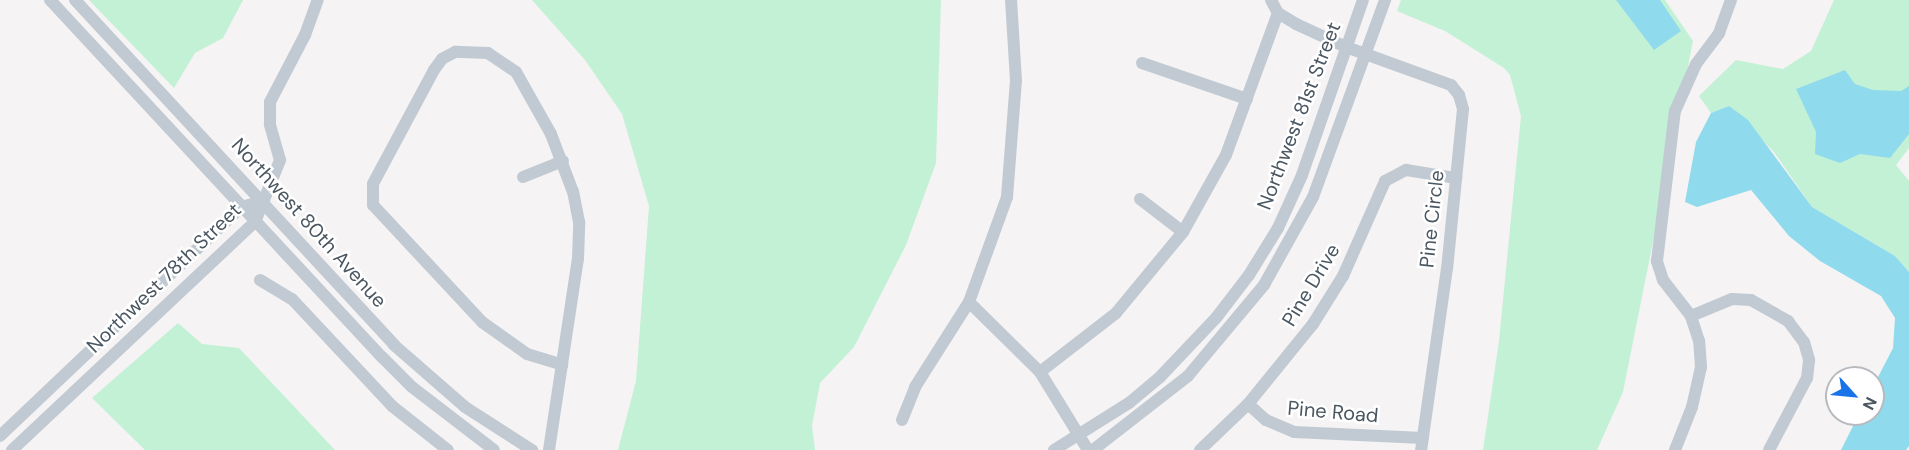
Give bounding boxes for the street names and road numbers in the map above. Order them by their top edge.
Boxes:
street label: Northwest 81st Street [1252,19,1346,213]
street label: Northwest 80th Avenue [227,133,391,313]
street label: Pine Circle [1415,169,1449,269]
street label: Northwest 78th Street [82,198,246,358]
street label: Pine Drive [1277,239,1345,331]
street label: Pine Road [1287,396,1379,428]

